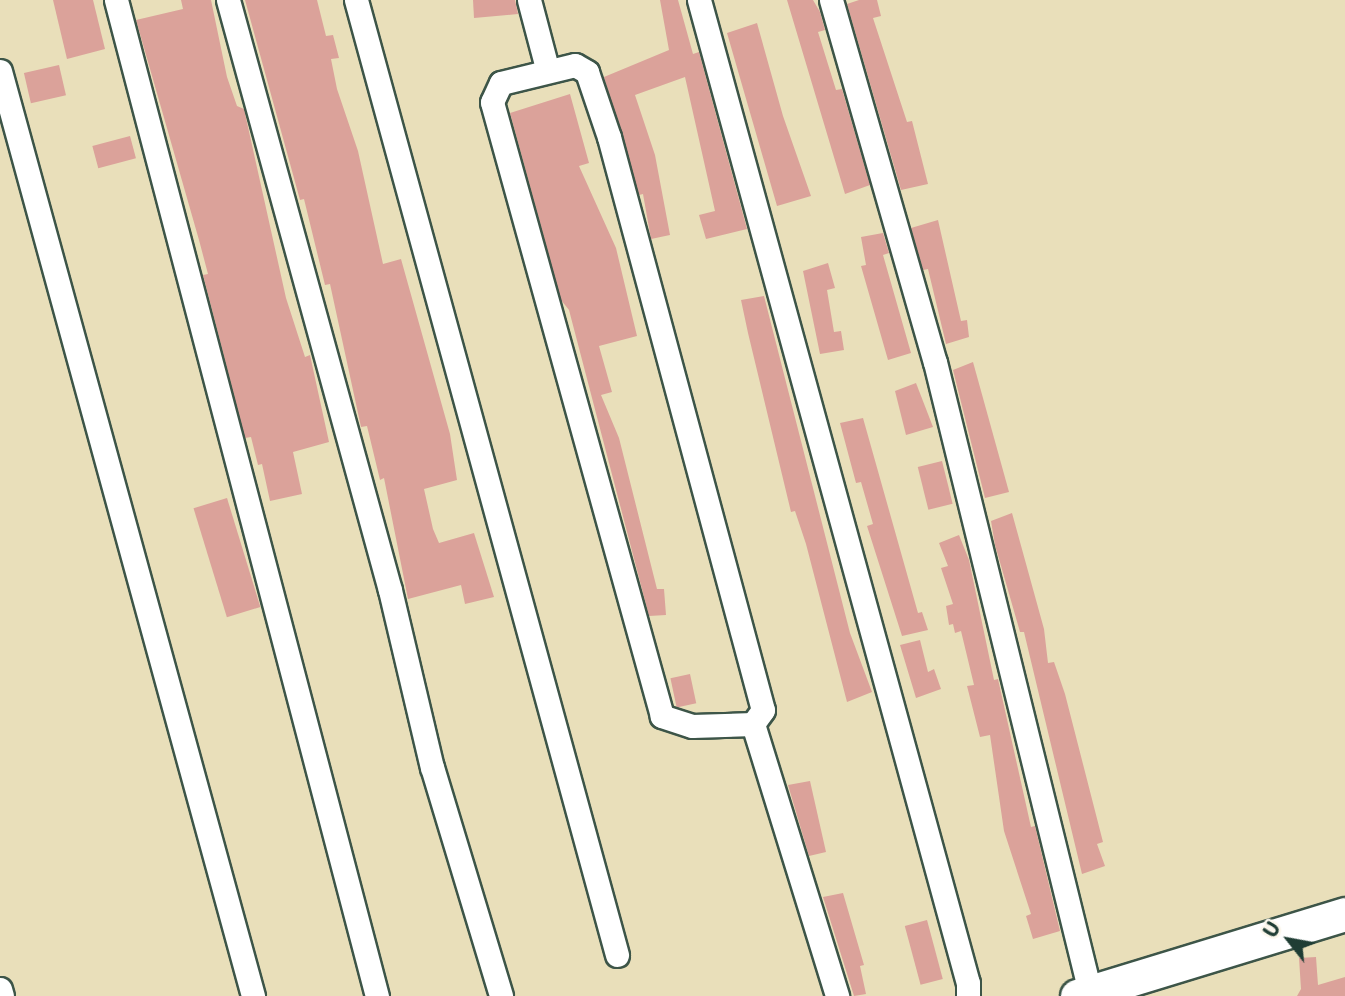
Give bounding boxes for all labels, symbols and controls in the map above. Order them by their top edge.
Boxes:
north arrow [1254,905,1324,975]
text: U [1255,916,1287,943]

